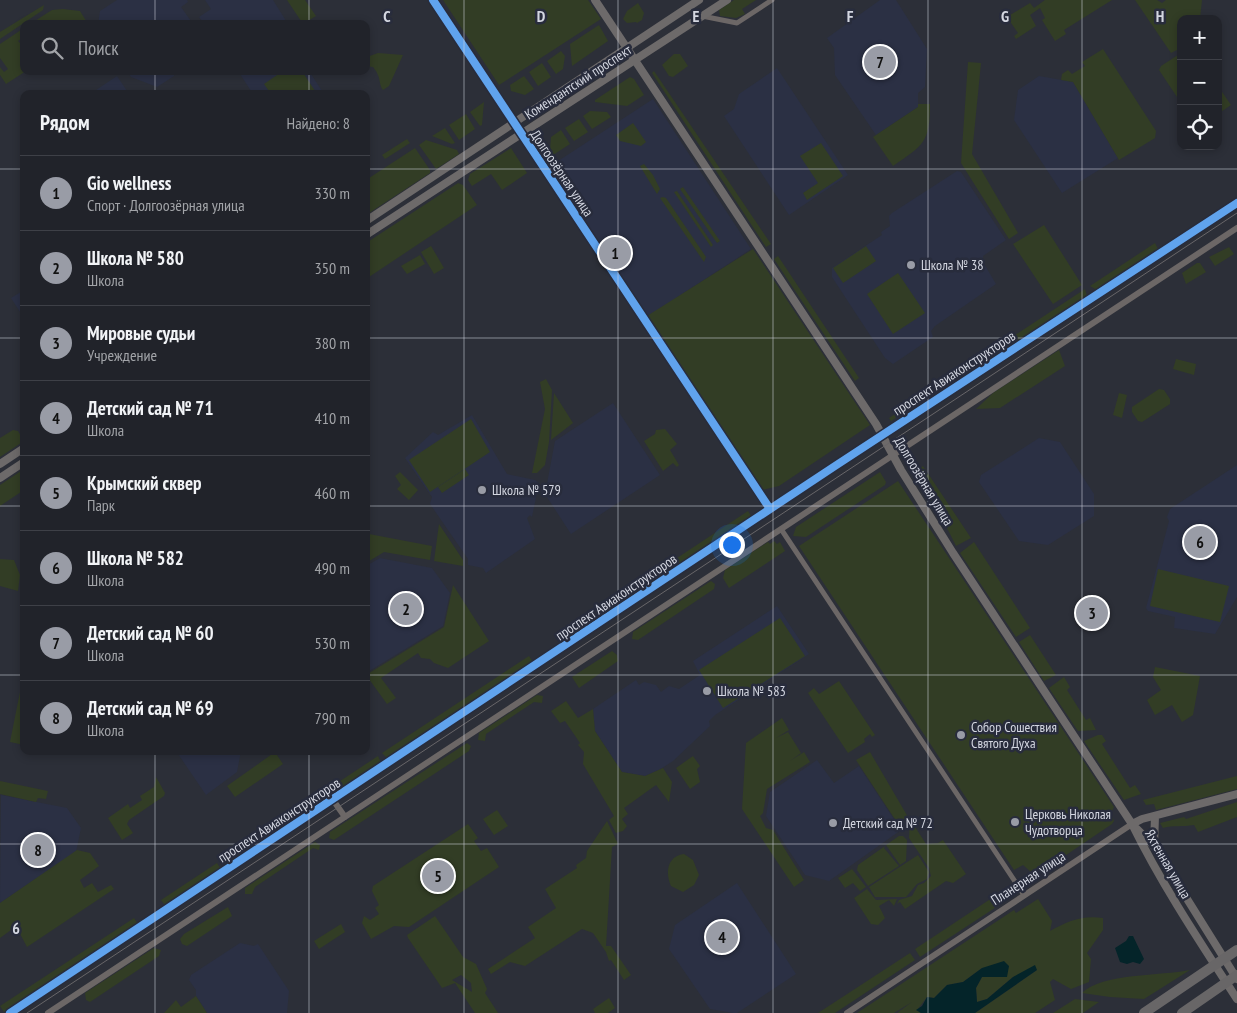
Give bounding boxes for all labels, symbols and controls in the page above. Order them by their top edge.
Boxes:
text: C [383,6,391,26]
text: D [537,6,546,26]
text: E [693,6,700,26]
text: F [847,6,854,26]
text: G [1001,6,1009,26]
text: H [1156,6,1164,26]
map controls [1177,15,1222,150]
button: + [1177,15,1222,60]
search box [20,20,370,75]
icon: search [38,34,66,62]
text: Поиск [78,36,119,60]
street label: Комендантский проспект [521,40,635,123]
pin: 7 [864,43,896,81]
button: − [1177,60,1222,105]
button: locate [1177,105,1222,150]
text: Рядом [40,109,90,136]
text: Найдено: 8 [287,113,350,133]
street label: Долгоозёрная улица [526,126,598,220]
text: Gio wellness [87,171,171,195]
text: 1 [52,183,60,203]
text: 330 m [315,183,350,203]
text: Спорт · Долгоозёрная улица [87,195,245,215]
pin: 1 [599,234,631,272]
text: Школа № 580 [87,246,184,270]
place label: Школа № 38 [921,256,984,274]
text: 2 [52,258,60,278]
text: 350 m [315,258,350,278]
marker: Школа № 38 [905,259,917,271]
text: Школа [87,270,124,290]
text: Мировые судьи [87,321,195,345]
street label: проспект Авиаконструкторов [889,326,1019,419]
text: 3 [52,333,60,353]
text: 380 m [315,333,350,353]
text: Учреждение [87,345,157,365]
text: Детский сад № 71 [87,396,213,420]
text: 4 [52,408,60,428]
text: 410 m [315,408,350,428]
text: Школа [87,420,124,440]
street label: Долгоозёрная улица [890,433,958,529]
text: Крымский сквер [87,471,202,495]
place label: Школа № 579 [492,481,561,499]
text: 5 [52,483,60,503]
text: 460 m [315,483,350,503]
marker: Школа № 579 [476,484,488,496]
text: Парк [87,495,115,515]
pin: 6 [1184,523,1216,561]
your location [719,532,745,558]
text: Школа № 582 [87,546,184,570]
street label: проспект Авиаконструкторов [552,549,680,644]
text: 6 [52,558,60,578]
text: 490 m [315,558,350,578]
text: Школа [87,570,124,590]
pin: 2 [390,590,422,628]
pin: 3 [1076,594,1108,632]
text: Детский сад № 60 [87,621,213,645]
text: 7 [52,633,60,653]
text: 530 m [315,633,350,653]
text: Школа [87,645,124,665]
place label: Школа № 583 [717,682,786,700]
marker: Школа № 583 [701,685,713,697]
text: Детский сад № 69 [87,696,213,720]
text: 8 [52,708,60,728]
text: 790 m [315,708,350,728]
place label: Собор Сошествия Святого Духа [971,718,1057,752]
text: Школа [87,720,124,740]
marker: Собор Сошествия Святого Духа [955,729,967,741]
street label: проспект Авиаконструкторов [214,773,344,866]
place label: Церковь Николая Чудотворца [1025,805,1111,839]
place label: Детский сад № 72 [843,814,933,832]
marker: Церковь Николая Чудотворца [1009,816,1021,828]
marker: Детский сад № 72 [827,817,839,829]
street label: Яхтенная улица [1141,826,1195,902]
pin: 8 [22,831,54,869]
street label: Планерная улица [987,847,1069,909]
pin: 5 [422,857,454,895]
text: 6 [12,918,20,938]
pin: 4 [706,918,738,956]

